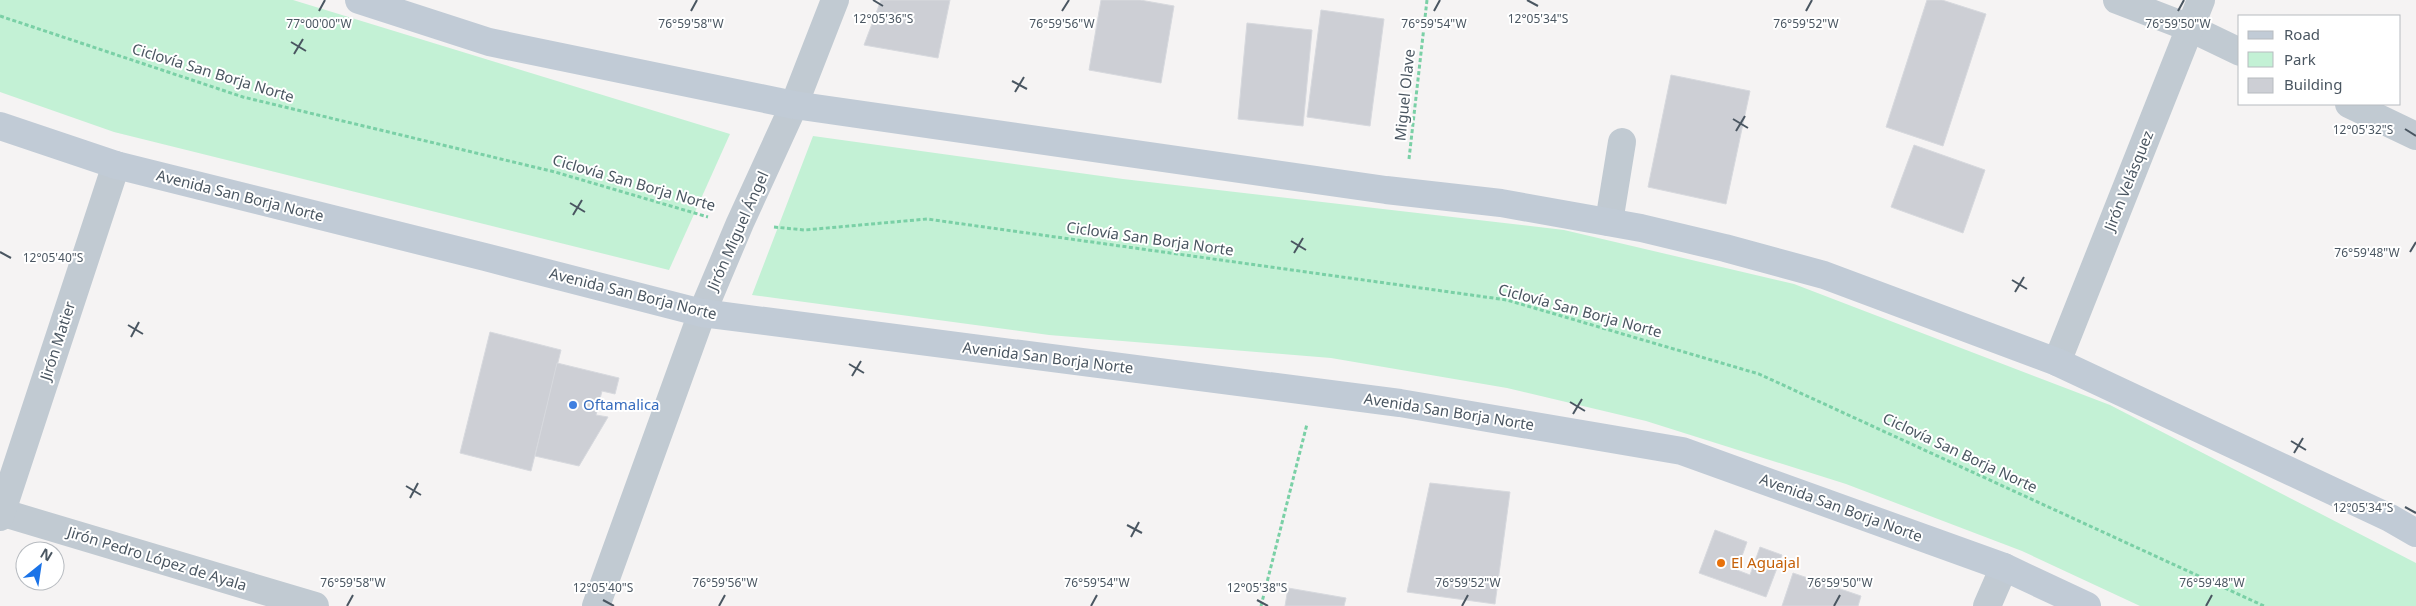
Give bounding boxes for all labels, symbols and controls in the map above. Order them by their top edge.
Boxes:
text: 12°05'36"S [853,10,914,27]
text: 12°05'34"S [1508,10,1569,27]
text: 77°00'00"W [286,15,352,32]
text: 76°59'58"W [658,15,724,32]
text: 76°59'56"W [1029,15,1095,32]
text: 76°59'54"W [1401,15,1467,32]
text: 76°59'52"W [1773,15,1839,32]
text: 76°59'50"W [2145,15,2211,32]
legend [2238,15,2401,105]
text: Road [2284,24,2320,44]
street label: Ciclovía San Borja Norte [130,38,297,106]
street label: Miguel Olave [1389,48,1419,142]
text: Park [2284,49,2316,69]
text: Building [2284,74,2342,94]
text: 12°05'32"S [2333,121,2394,138]
street label: Jirón Velásquez [2098,127,2157,236]
street label: Ciclovía San Borja Norte [550,149,718,215]
street label: Avenida San Borja Norte [154,165,326,226]
street label: Jirón Miguel Ángel [701,168,772,295]
street label: Ciclovía San Borja Norte [1065,216,1235,260]
text: 76°59'48"W [2334,244,2400,261]
text: 12°05'40"S [23,249,84,266]
street label: Avenida San Borja Norte [547,263,719,324]
street label: Ciclovía San Borja Norte [1496,279,1664,342]
street label: Jirón Matier [34,299,79,385]
street label: Avenida San Borja Norte [962,337,1135,377]
street label: Avenida San Borja Norte [1363,388,1536,434]
place label: Oftamalica [583,394,660,414]
marker: Oftamalica [567,399,579,411]
street label: Ciclovía San Borja Norte [1880,407,2041,497]
street label: Avenida San Borja Norte [1757,468,1926,546]
text: 12°05'34"S [2333,499,2394,516]
street label: Jirón Pedro López de Ayala [63,521,249,595]
north arrow [15,541,65,591]
text: N [37,543,56,565]
place label: El Aguajal [1731,552,1800,572]
marker: El Aguajal [1715,557,1727,569]
text: 76°59'58"W [320,574,386,591]
text: 76°59'56"W [692,574,758,591]
text: 76°59'54"W [1064,574,1130,591]
text: 76°59'52"W [1435,574,1501,591]
text: 76°59'50"W [1807,574,1873,591]
text: 76°59'48"W [2179,574,2245,591]
text: 12°05'40"S [573,579,634,596]
text: 12°05'38"S [1227,579,1288,596]

